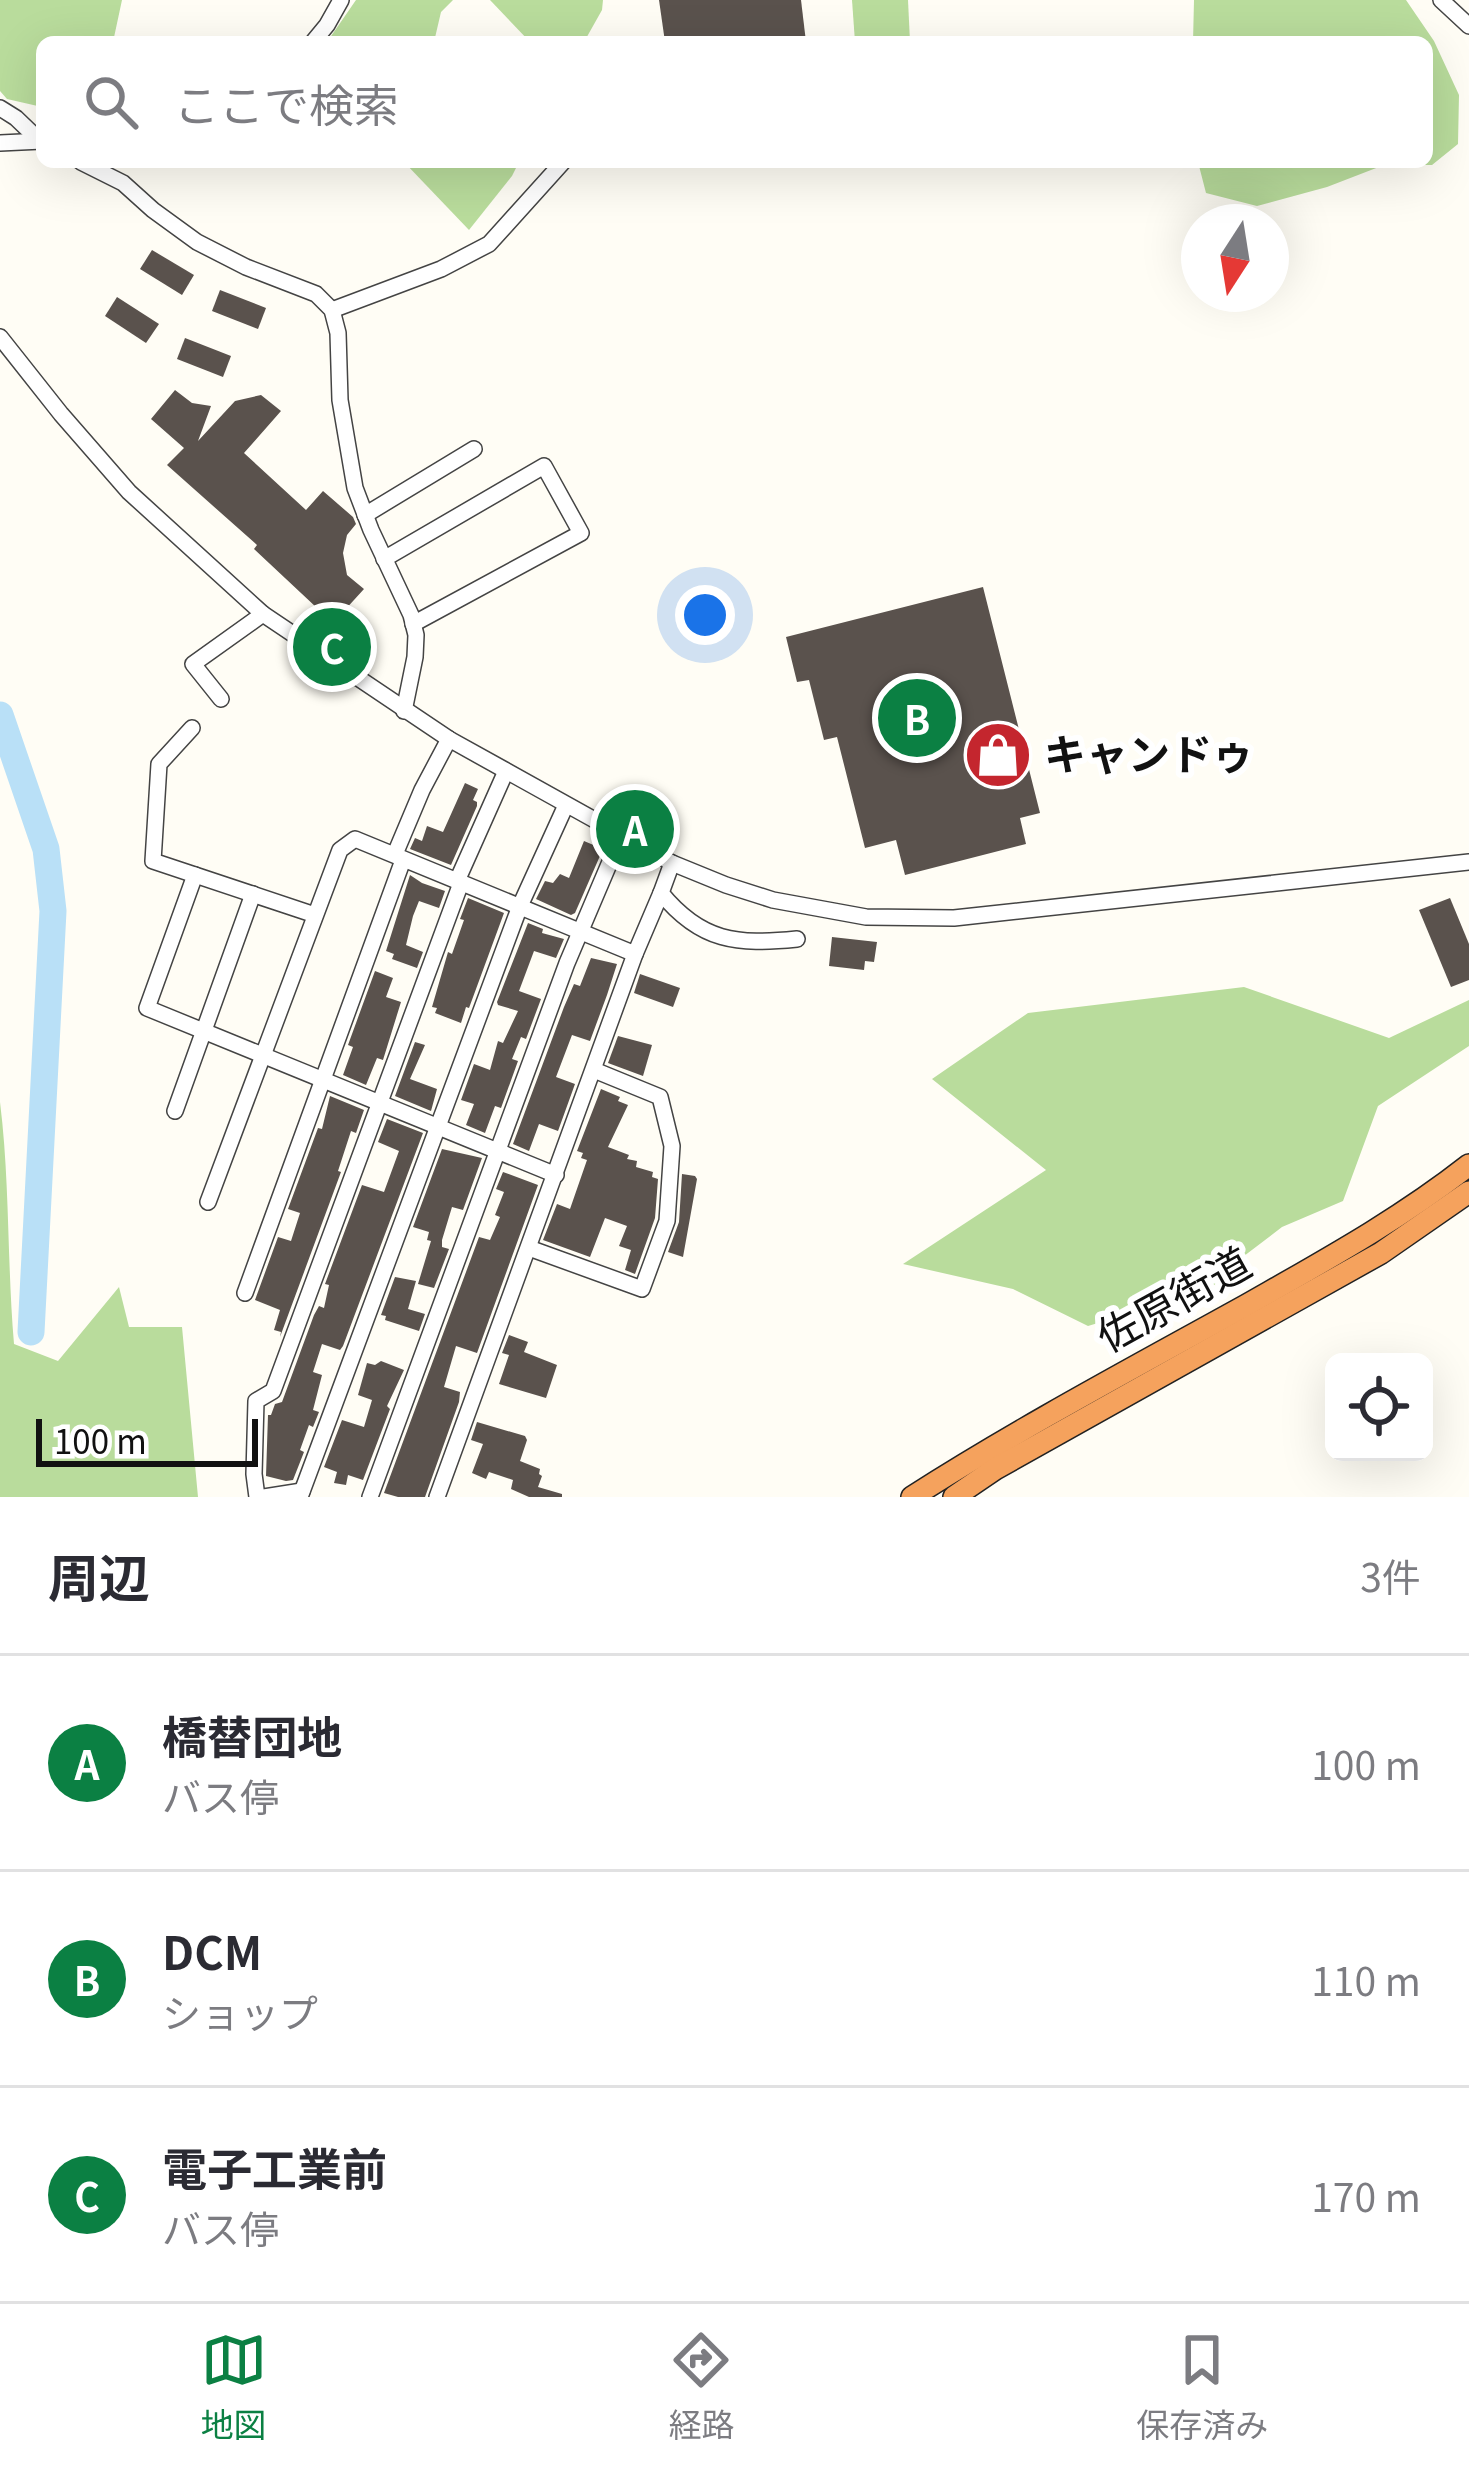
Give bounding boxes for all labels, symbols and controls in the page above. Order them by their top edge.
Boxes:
search box [36,36,1433,168]
icon: search [78,69,144,135]
text: ここで検索 [174,70,399,135]
north arrow [1181,204,1289,312]
your location [675,585,735,645]
pin: C [293,602,371,692]
pin: B [878,673,956,763]
shop icon: キャンドゥ [963,720,1033,790]
place label: キャンドゥ [1044,721,1254,782]
pin: A [596,784,674,874]
street label: 佐原街道 [1084,1230,1261,1364]
map controls [1325,1353,1433,1461]
button: locate [1325,1353,1433,1461]
scale bar [36,1413,258,1466]
text: 100 m [54,1416,147,1464]
text: 周辺 [48,1538,150,1612]
text: 3件 [1360,1547,1421,1603]
text: 橋替団地 [162,1702,342,1767]
text: A [75,1735,100,1791]
text: 100 m [1311,1735,1421,1791]
text: バス停 [162,1767,279,1823]
text: DCM [162,1918,262,1983]
text: B [74,1951,100,2007]
text: 110 m [1311,1951,1421,2007]
text: ショップ [162,1983,318,2039]
text: 電子工業前 [162,2134,387,2199]
text: C [74,2167,100,2223]
text: 170 m [1311,2167,1421,2223]
text: バス停 [162,2199,279,2255]
tab: 地図 [201,2327,267,2447]
tab: 経路 [668,2327,734,2447]
tab: 保存済み [1136,2327,1268,2447]

